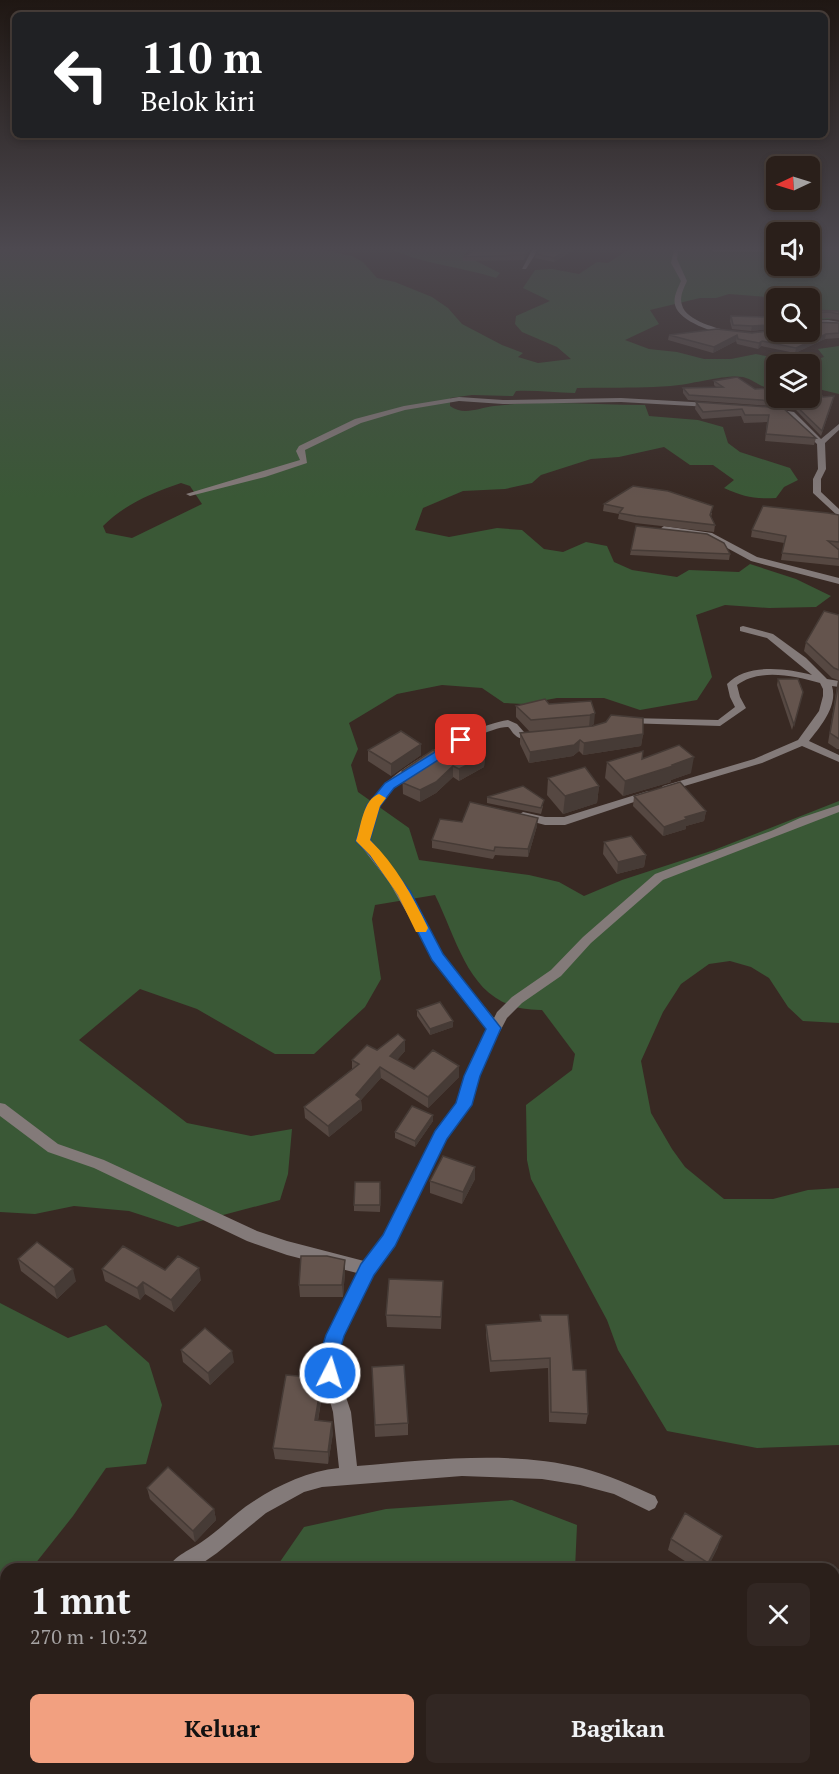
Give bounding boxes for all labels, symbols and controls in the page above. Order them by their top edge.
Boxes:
text: 110 m [141,29,262,85]
icon: left [42,36,120,114]
text: Belok kiri [141,83,255,119]
north arrow [766,156,820,210]
map controls [766,156,820,408]
button: sound [766,222,820,276]
button: search [766,288,820,342]
button: layers [766,354,820,408]
pin [435,714,486,765]
icon: arrive [444,723,477,756]
position arrow [298,1341,362,1405]
text: 1 mnt [30,1577,131,1624]
button: close [747,1583,810,1646]
text: 270 m · 10:32 [30,1623,148,1650]
button: Keluar [30,1694,414,1763]
button: Bagikan [426,1694,810,1763]

